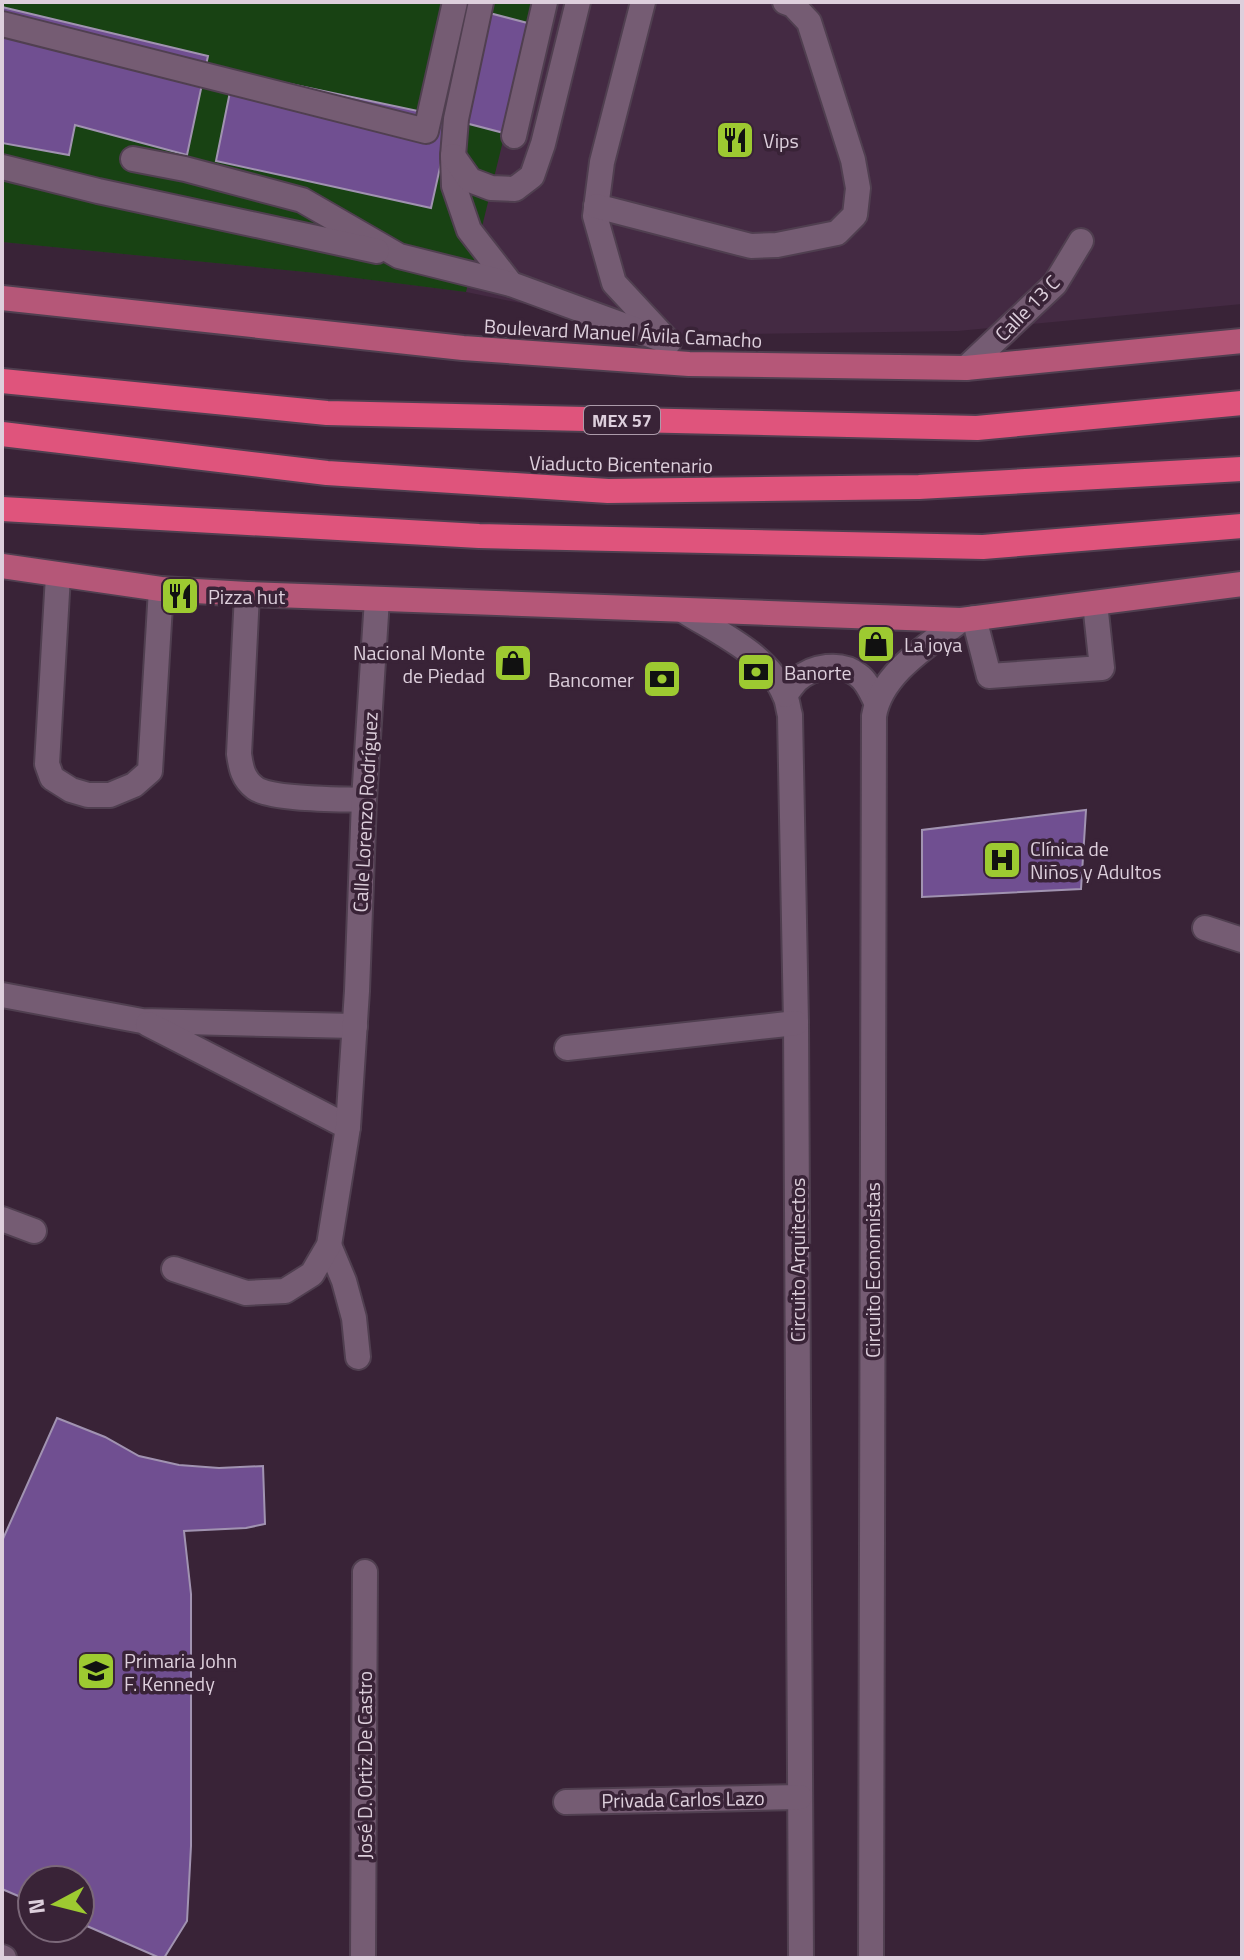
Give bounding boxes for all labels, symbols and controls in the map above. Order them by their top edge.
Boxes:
restaurant icon: Vips [714,119,756,161]
place label: Vips [763,125,799,156]
street label: Calle 13 C [987,268,1067,348]
street label: Boulevard Manuel Ávila Camacho [483,310,763,356]
road number: MEX 57 [584,406,660,434]
street label: Viaducto Bicentenario [529,447,713,481]
restaurant icon: Pizza hut [159,575,201,617]
place label: Pizza hut [208,581,285,612]
shop icon: La joya [855,623,897,665]
place label: La joya [904,629,962,660]
place label: Nacional Monte de Piedad [353,637,485,691]
shop icon: Nacional Monte de Piedad [492,642,534,684]
bank icon: Banorte [735,651,777,693]
place label: Banorte [784,657,852,688]
bank icon: Bancomer [641,658,683,700]
place label: Bancomer [548,664,634,695]
street label: Calle Lorenzo Rodríguez [344,711,386,913]
place label: Clínica de Niños y Adultos [1030,833,1161,887]
hospital icon: Clínica de Niños y Adultos [981,839,1023,881]
street label: Circuito Arquitectos [782,1178,813,1342]
street label: Circuito Economistas [857,1182,888,1358]
place label: Primaria John F. Kennedy [124,1645,237,1699]
school or university icon: Primaria John F. Kennedy [75,1650,117,1692]
street label: José D. Ortiz De Castro [349,1671,380,1859]
street label: Privada Carlos Lazo [601,1782,765,1816]
north arrow [16,1864,96,1944]
text: N [18,1897,54,1916]

